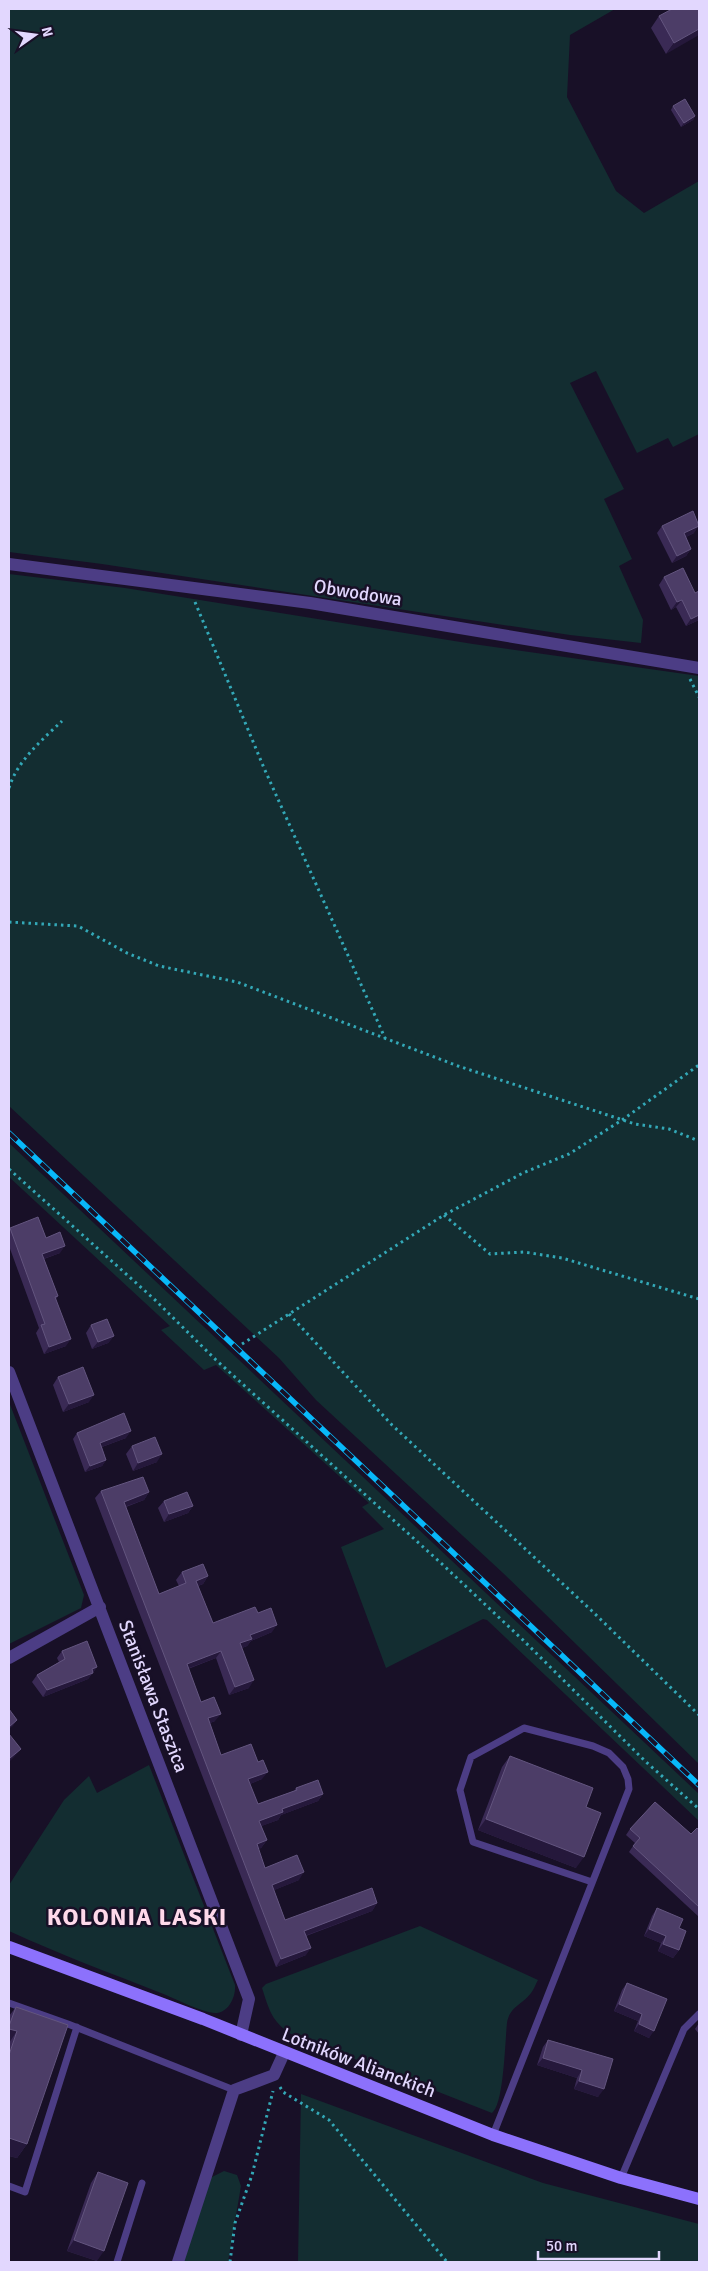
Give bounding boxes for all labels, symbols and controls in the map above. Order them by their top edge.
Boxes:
north arrow [10,10,60,60]
text: N [38,25,57,39]
street label: Obwodowa [312,574,404,612]
street label: Stanisława Staszica [113,1617,193,1776]
district label: KOLONIA LASKI [47,1902,227,1932]
street label: Lotników Alianckich [278,2023,439,2103]
scale bar [538,2228,659,2260]
text: 50 m [546,2237,577,2255]

